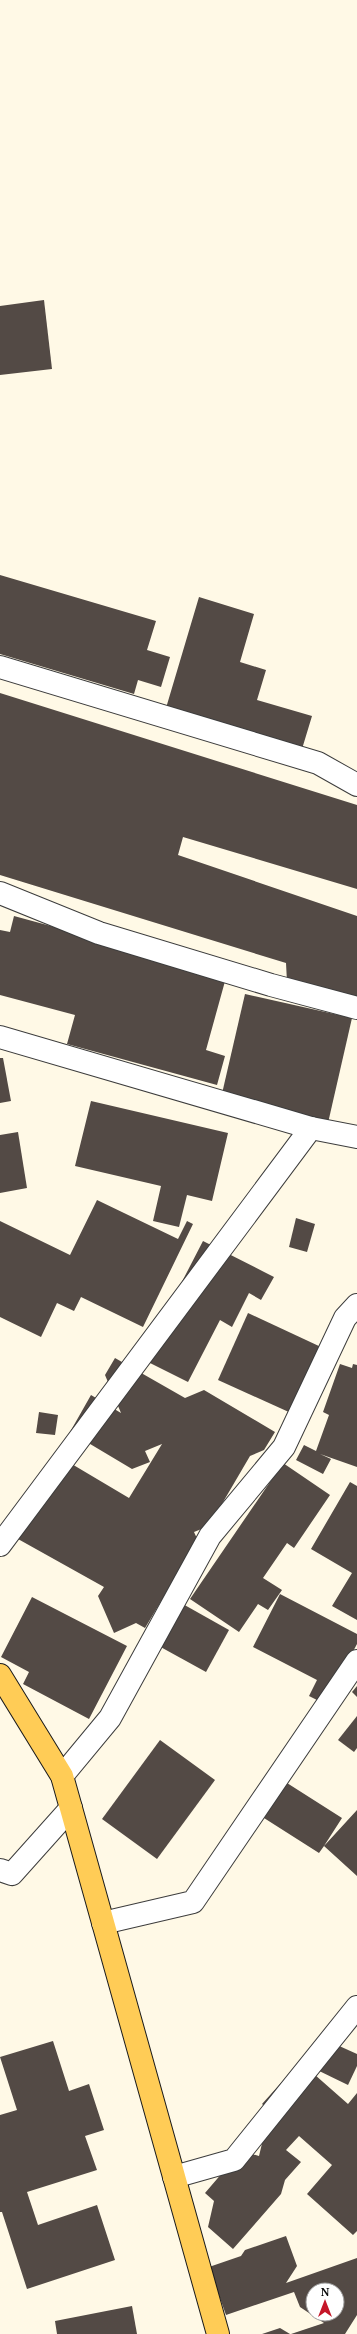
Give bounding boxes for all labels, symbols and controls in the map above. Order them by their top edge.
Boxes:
north arrow [305,2282,345,2322]
text: N [321,2284,330,2299]

